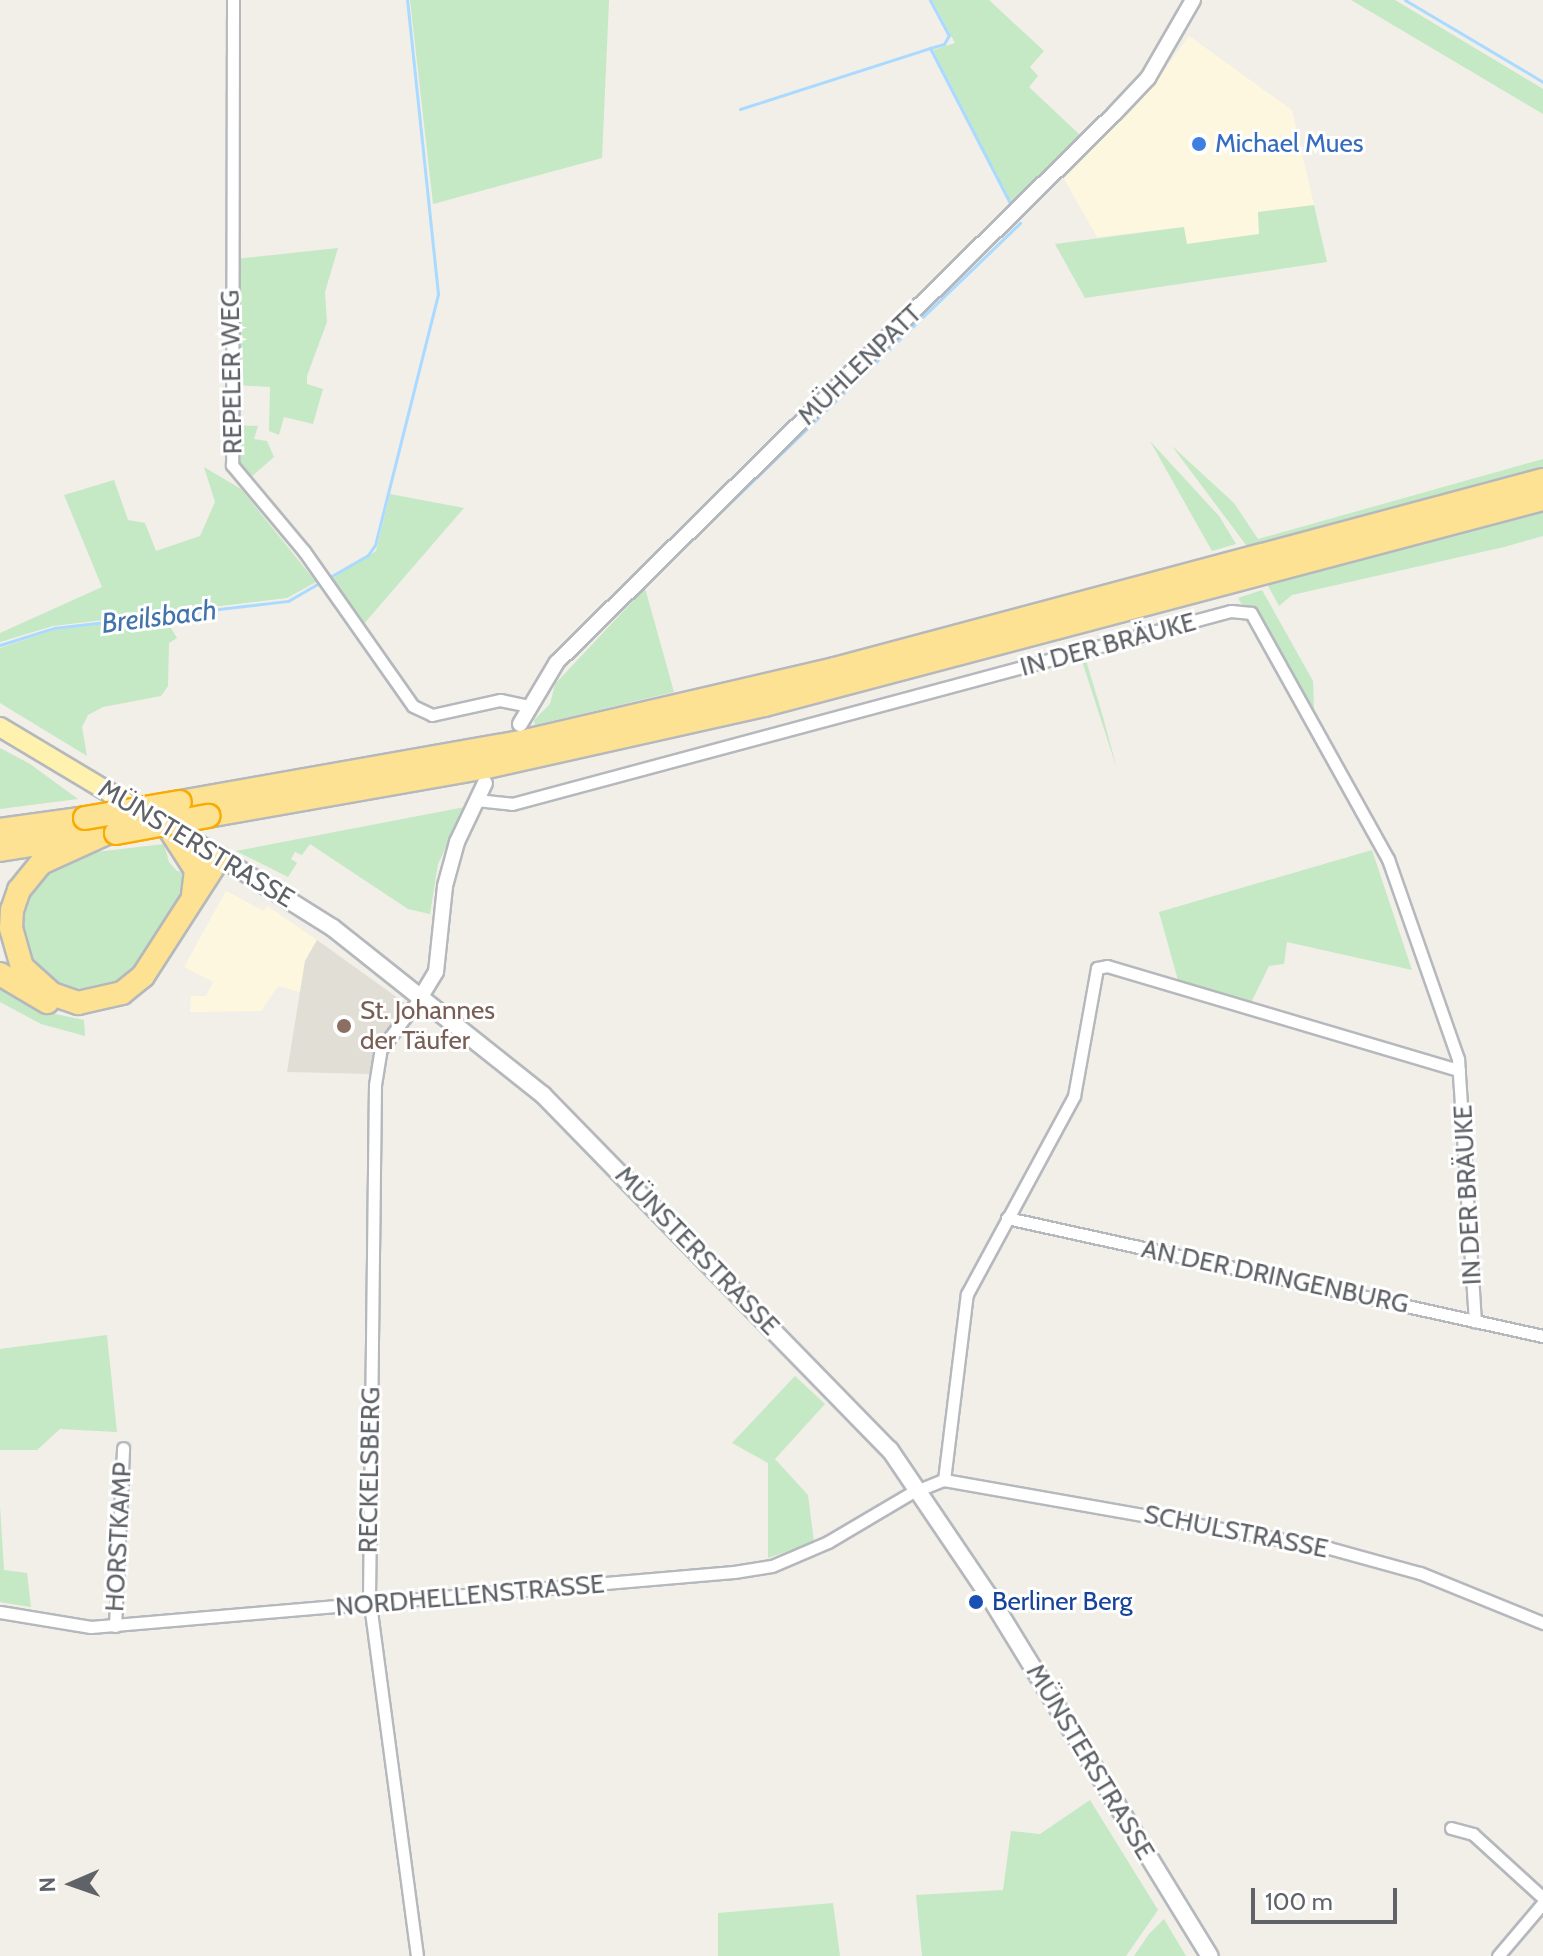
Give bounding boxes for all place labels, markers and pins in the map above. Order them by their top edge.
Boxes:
place label: Michael Mues [1215,128,1364,160]
marker: Michael Mues [1190,135,1208,153]
place label: St. Johannes der Täufer [360,995,495,1056]
marker: St. Johannes der Täufer [335,1017,353,1035]
place label: Berliner Berg [992,1586,1132,1618]
marker: Berliner Berg [967,1593,985,1611]

